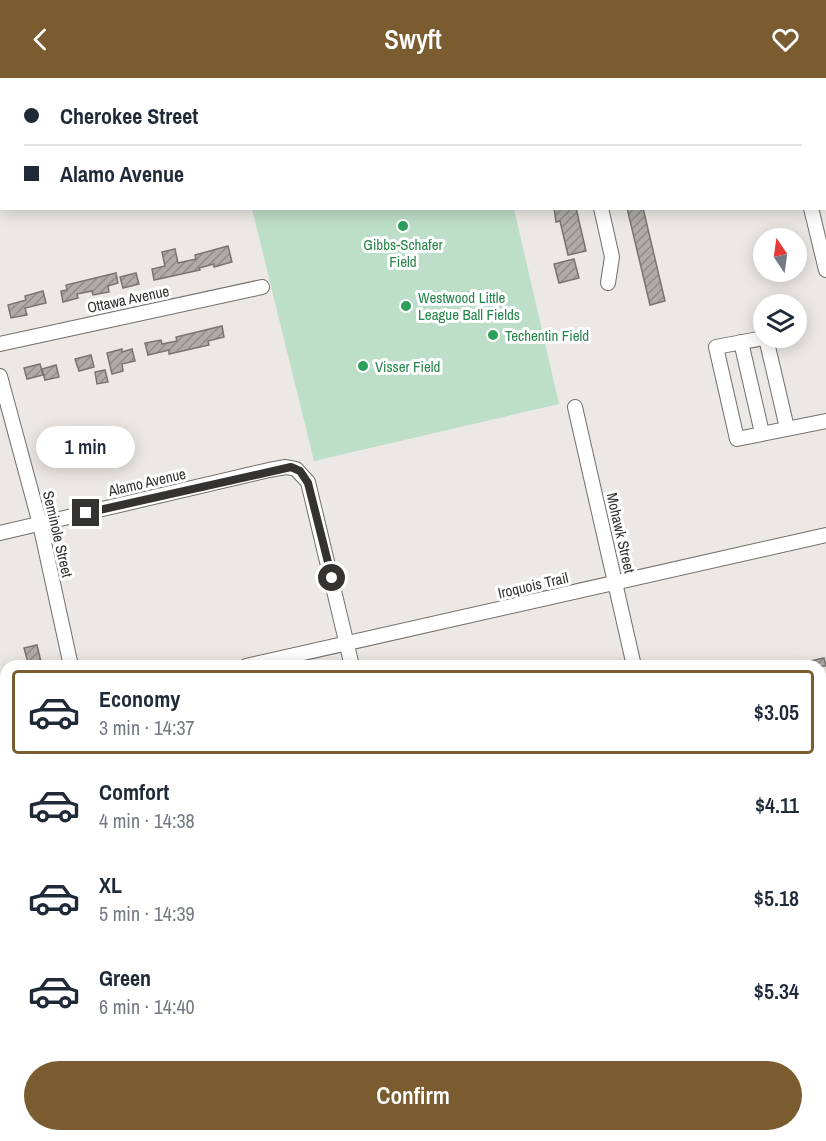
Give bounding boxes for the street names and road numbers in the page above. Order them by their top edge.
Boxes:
street label: Ottawa Avenue [85,280,171,318]
street label: Alamo Avenue [105,463,188,501]
street label: Seminole Street [38,489,78,580]
street label: Mohawk Street [602,491,641,576]
street label: Iroquois Trail [496,567,570,603]

